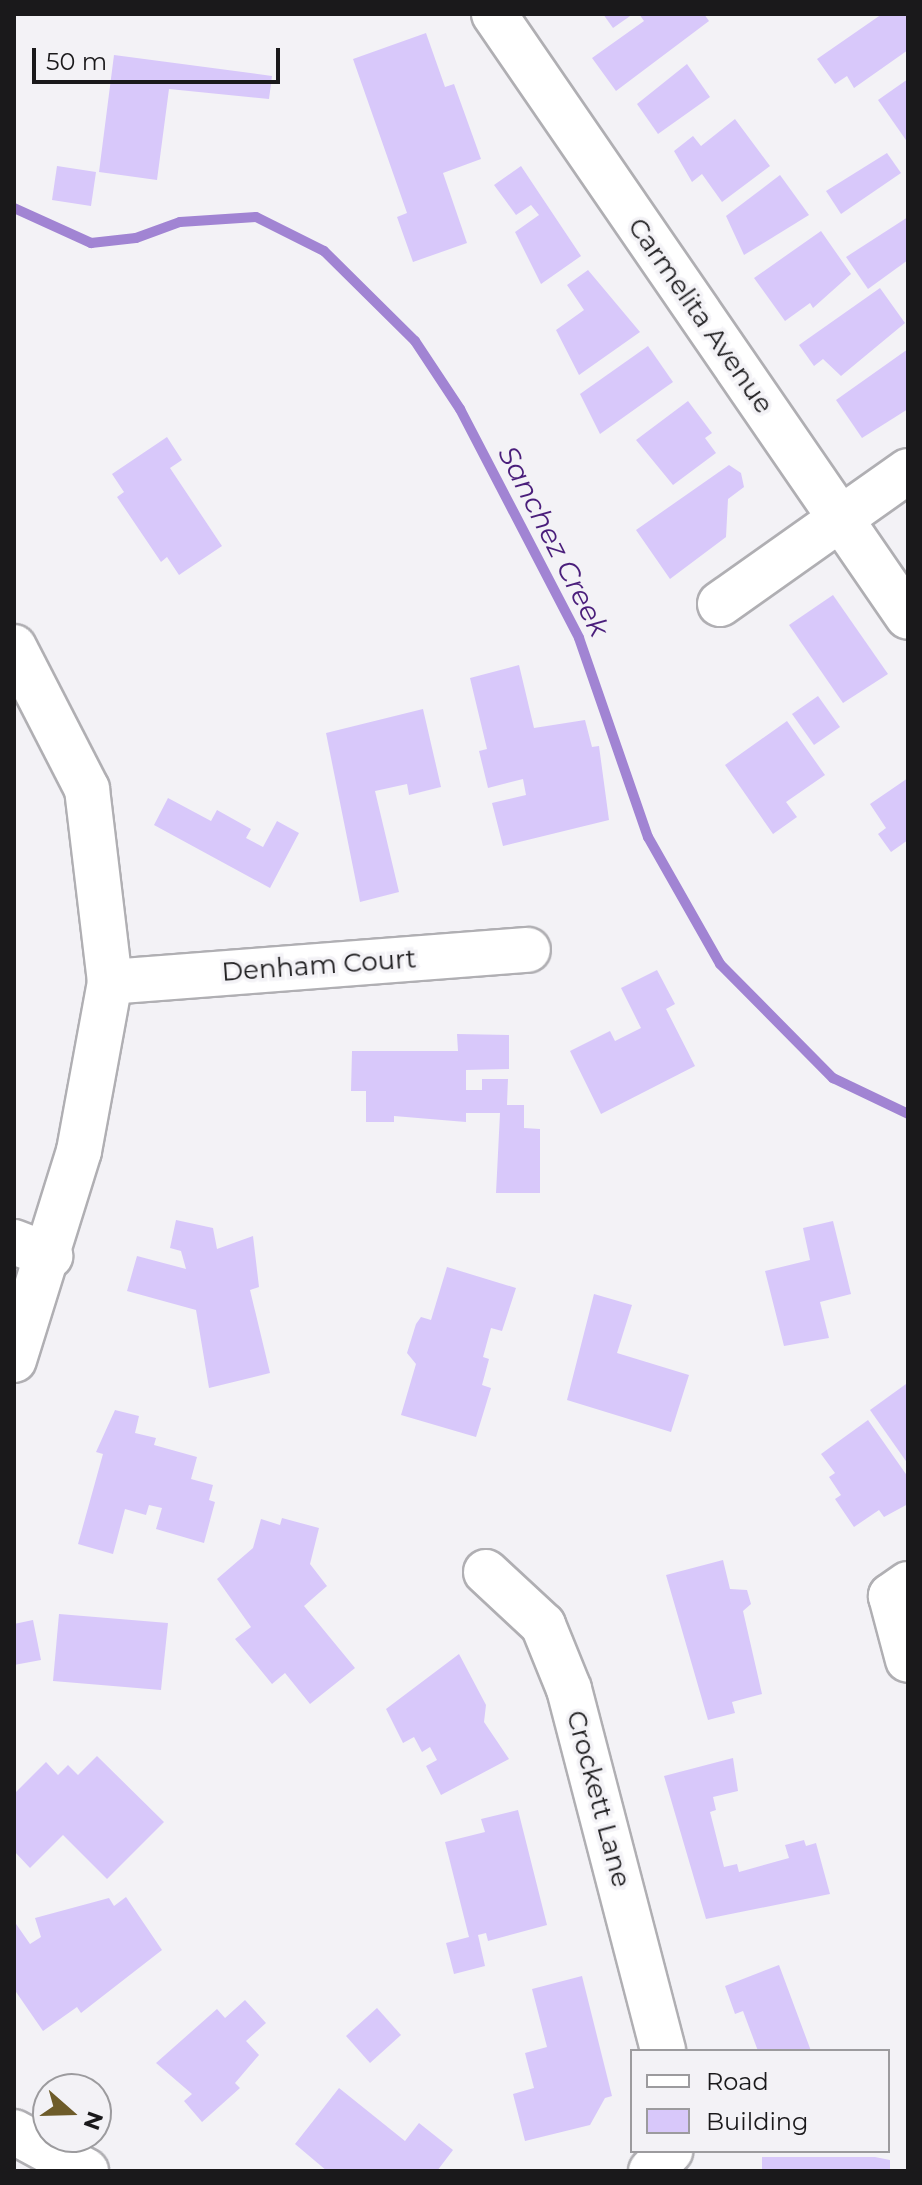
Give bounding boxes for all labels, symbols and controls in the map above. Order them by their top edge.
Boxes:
scale bar [36,32,284,82]
text: 50 m [46,47,107,76]
street label: Carmelita Avenue [621,212,779,420]
water label: Sanchez Creek [491,440,617,642]
street label: Denham Court [221,944,417,988]
street label: Crockett Lane [559,1707,637,1891]
legend [630,2049,890,2153]
text: Road [706,2067,769,2096]
north arrow [32,2073,112,2153]
text: Building [706,2107,809,2136]
text: N [77,2108,109,2134]

